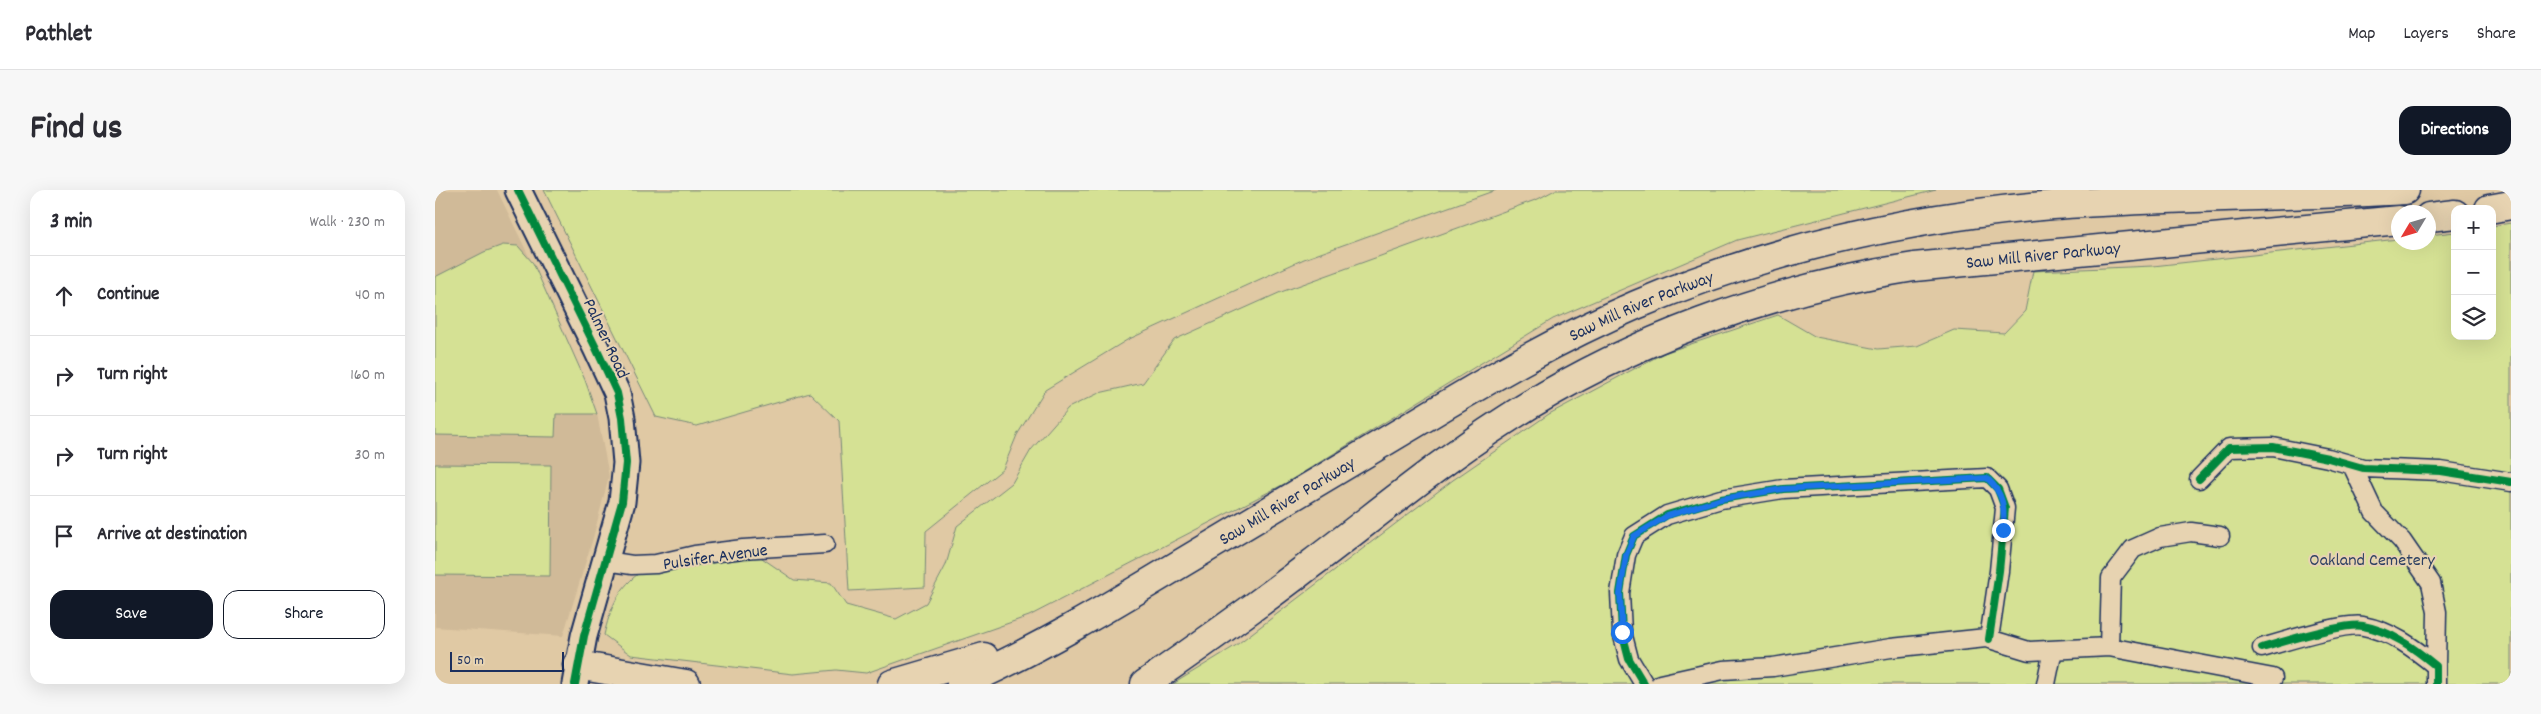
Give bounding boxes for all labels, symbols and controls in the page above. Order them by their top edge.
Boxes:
text: Pathlet [25,18,92,52]
text: Map [2348,22,2375,47]
text: Layers [2403,22,2449,47]
text: Share [2477,22,2516,47]
text: Find us [30,105,122,155]
button: Directions [2399,106,2511,155]
north arrow [2391,205,2436,250]
map controls [2451,205,2496,340]
button: + [2451,205,2496,250]
text: 3 min [50,208,92,238]
text: Walk · 230 m [309,211,385,234]
street label: Saw Mill River Parkway [1965,237,2122,277]
button: − [2451,250,2496,295]
street label: Saw Mill River Parkway [1565,266,1718,349]
icon: ahead [50,282,78,310]
text: Continue [97,282,159,309]
text: 40 m [355,284,385,307]
street label: Palmer Road [575,295,634,383]
button: layers [2451,295,2496,340]
icon: right [50,362,78,390]
text: Turn right [97,362,168,389]
text: 160 m [350,364,385,387]
icon: right [50,442,78,470]
text: Turn right [97,442,168,469]
text: 30 m [355,444,385,467]
street label: Saw Mill River Parkway [1215,452,1361,553]
route end [1992,519,2015,542]
icon: arrive [50,522,78,550]
text: Arrive at destination [97,522,247,549]
street label: Pulsifer Avenue [661,539,769,578]
park label: Oakland Cemetery [2309,549,2435,574]
button: Save [50,590,213,639]
button: Share [223,590,385,639]
route start [1611,621,1634,644]
scale bar [450,649,564,672]
text: 50 m [457,651,484,671]

